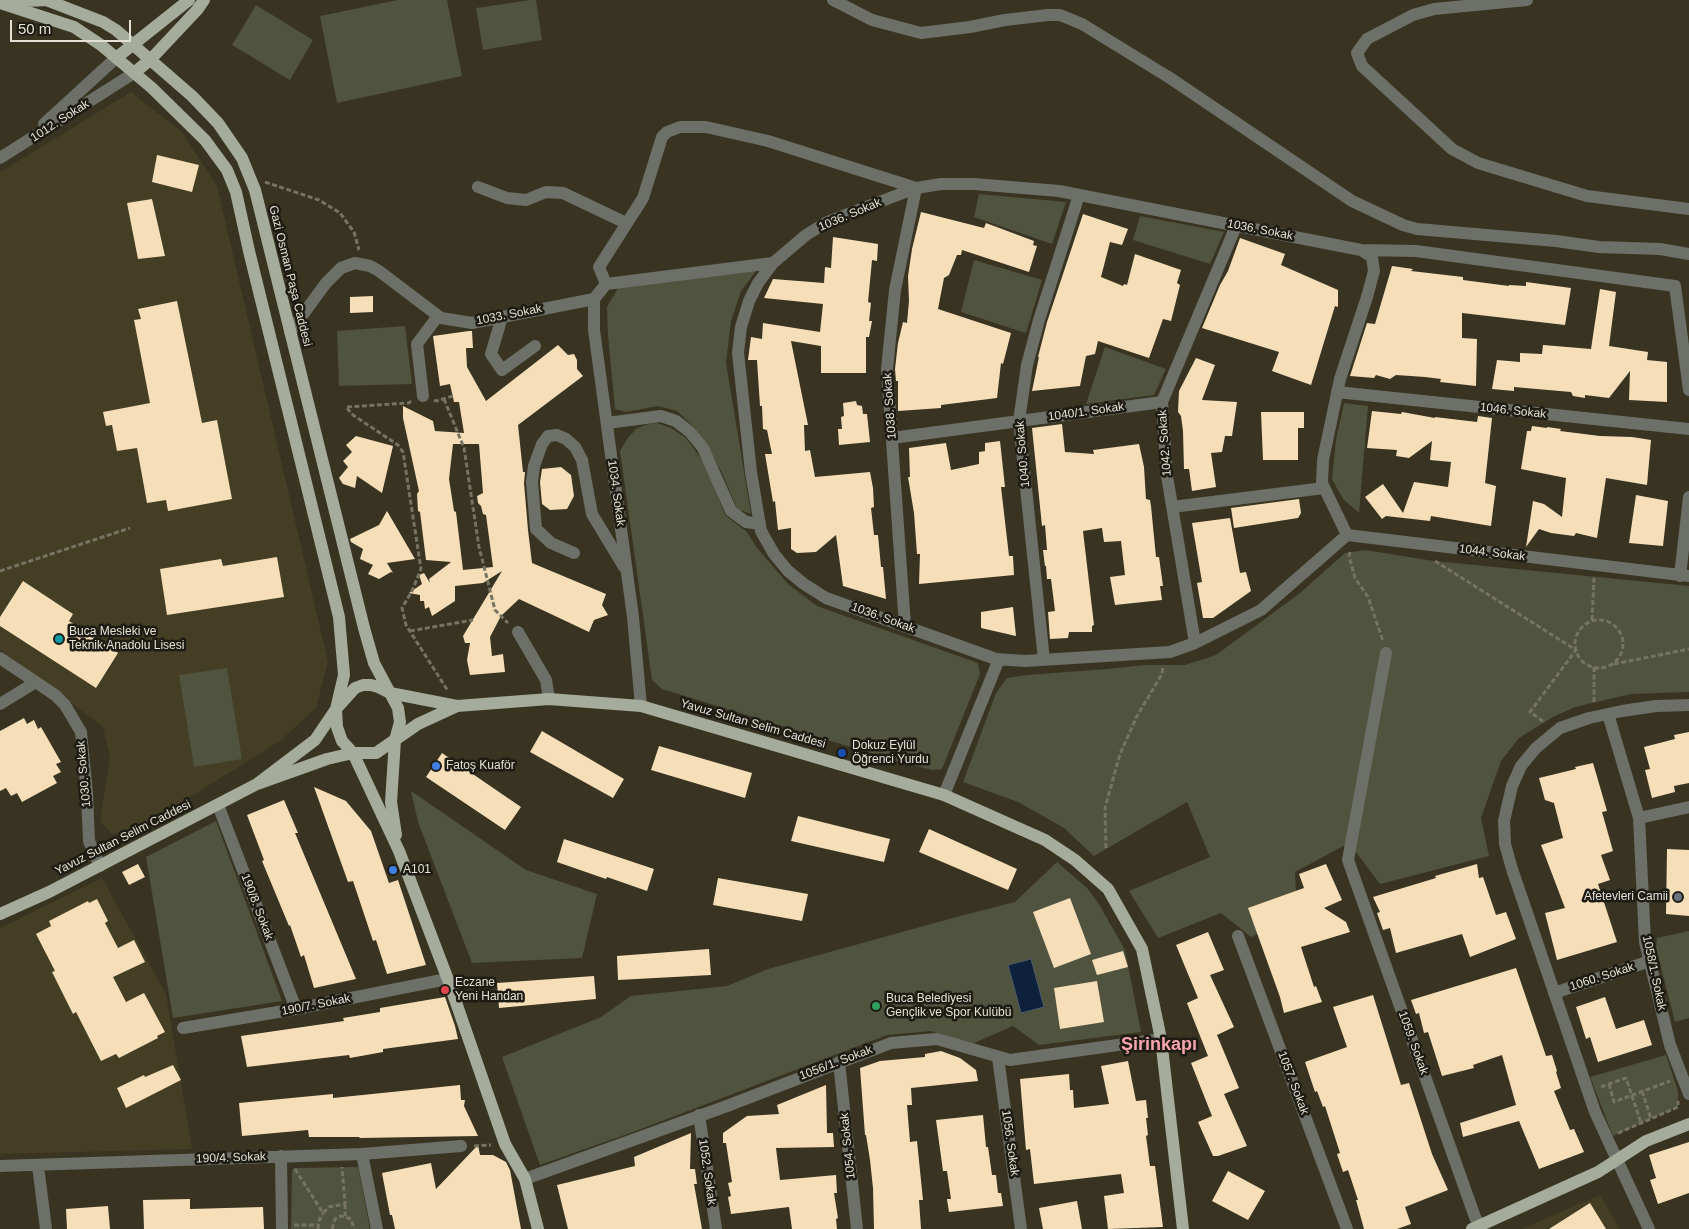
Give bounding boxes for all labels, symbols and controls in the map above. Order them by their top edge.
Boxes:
scale bar [12,10,134,42]
text: 50 m [18,20,51,37]
street label: 1012. Sokak [28,97,92,145]
street label: 1036. Sokak [816,195,884,235]
street label: Gazi Osman Paşa Caddesi [266,204,314,348]
street label: 1036. Sokak [1226,217,1294,243]
street label: 1033. Sokak [475,302,543,328]
street label: 1038. Sokak [880,372,900,440]
street label: 1040/1. Sokak [1047,400,1125,424]
street label: 1046. Sokak [1479,400,1547,422]
street label: 1042. Sokak [1155,409,1175,477]
street label: 1040. Sokak [1013,420,1033,488]
street label: 1034. Sokak [604,459,628,527]
street label: 1044. Sokak [1458,542,1526,564]
street label: 1036. Sokak [849,600,917,636]
place label: Buca Mesleki ve Teknik Anadolu Lisesi [69,625,184,653]
marker: Buca Mesleki ve Teknik Anadolu Lisesi [53,633,65,645]
street label: Yavuz Sultan Selim Caddesi [679,696,827,752]
place label: Dokuz Eylül Öğrenci Yurdu [852,739,929,767]
street label: 1030. Sokak [74,740,94,808]
marker: Dokuz Eylül Öğrenci Yurdu [836,747,848,759]
place label: Fatoş Kuaför [446,759,515,773]
marker: Fatoş Kuaför [430,760,442,772]
street label: Yavuz Sultan Selim Caddesi [53,797,193,879]
place label: A101 [403,863,431,877]
marker: A101 [387,864,399,876]
street label: 190/8. Sokak [238,872,276,942]
place label: Afetevleri Camii [1584,890,1668,904]
marker: Afetevleri Camii [1672,891,1684,903]
street label: 1058/1. Sokak [1639,934,1669,1012]
street label: 1060. Sokak [1568,960,1636,994]
place label: Eczane Yeni Handan [455,976,523,1004]
marker: Eczane Yeni Handan [439,984,451,996]
street label: 190/7. Sokak [280,991,352,1019]
place label: Buca Belediyesi Gençlik ve Spor Kulübü [886,992,1011,1020]
marker: Buca Belediyesi Gençlik ve Spor Kulübü [870,1000,882,1012]
street label: 1059. Sokak [1395,1009,1431,1077]
district label: Şirinkapı [1121,1034,1197,1056]
street label: 1056/1. Sokak [798,1043,874,1083]
street label: 1057. Sokak [1274,1049,1312,1117]
street label: 1056. Sokak [998,1109,1022,1177]
street label: 1054. Sokak [837,1112,859,1180]
street label: 1052. Sokak [695,1138,719,1206]
street label: 190/4. Sokak [196,1150,266,1166]

